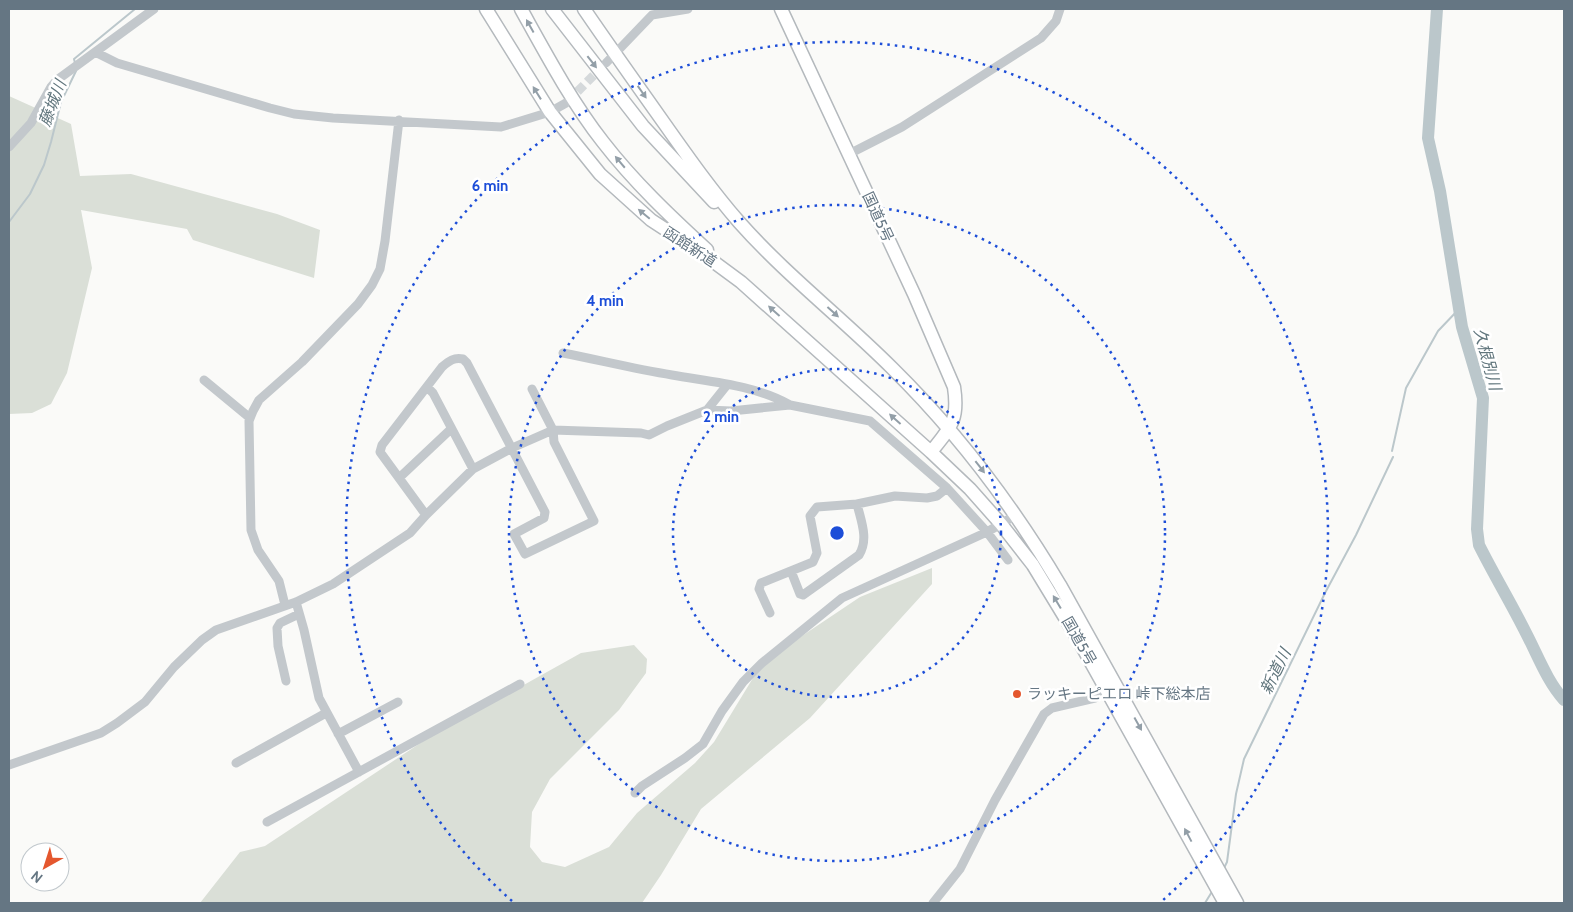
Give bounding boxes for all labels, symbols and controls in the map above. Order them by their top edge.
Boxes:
one-way arrow [526,20,535,33]
one-way arrow [586,55,597,68]
water label: 藤城川 [35,76,71,129]
one-way arrow [637,85,647,98]
one-way arrow [533,86,542,99]
one-way arrow [614,155,625,168]
text: 6 min [472,177,508,195]
street label: 国道5号 [859,189,897,245]
one-way arrow [638,209,651,220]
street label: 函館新道 [660,223,720,271]
text: 4 min [586,292,624,310]
one-way arrow [768,305,780,317]
one-way arrow [827,306,839,318]
water label: 久根別川 [1470,326,1505,394]
text: 2 min [703,408,739,426]
one-way arrow [890,413,902,425]
one-way arrow [975,460,986,473]
centre of rings [828,524,846,542]
one-way arrow [1052,596,1061,609]
street label: 国道5号 [1058,613,1100,669]
water label: 新道川 [1256,644,1295,697]
place label: ラッキーピエロ 峠下総本店 [1027,685,1210,703]
marker: ラッキーピエロ 峠下総本店 [1011,688,1023,700]
one-way arrow [1134,718,1143,731]
one-way arrow [1184,828,1192,842]
north arrow [20,842,70,892]
text: N [27,867,46,887]

